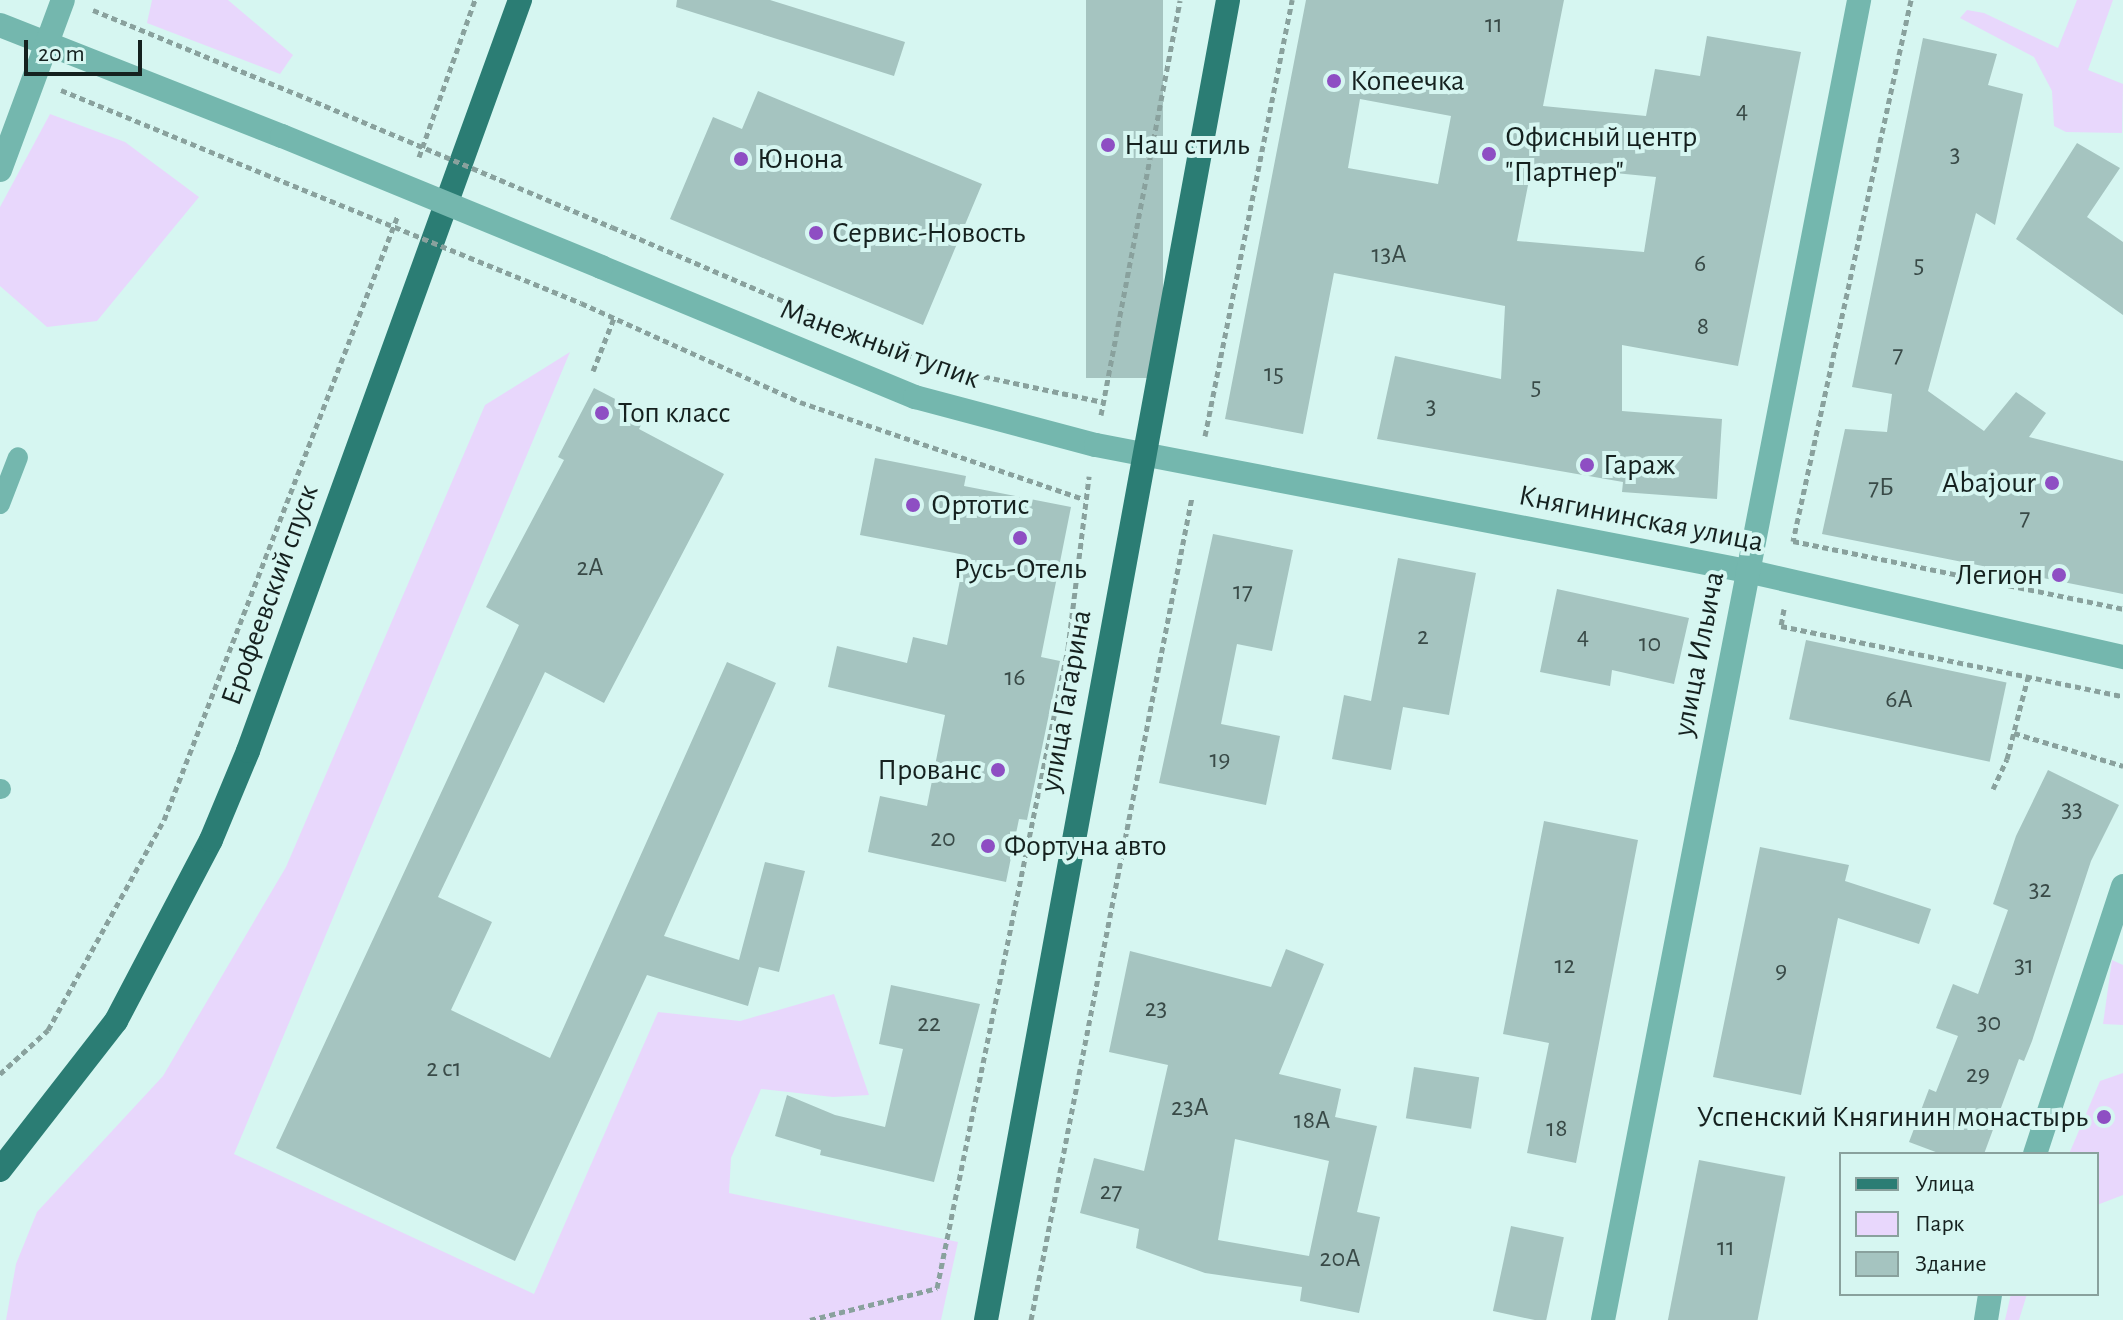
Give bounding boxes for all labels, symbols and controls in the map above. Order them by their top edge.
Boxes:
house number: 11 [1485,9,1503,41]
scale bar [28,24,146,74]
text: 20 m [38,42,85,66]
place label: Копеечка [1350,63,1465,99]
marker: Копеечка [1325,72,1343,90]
house number: 4 [1736,95,1748,127]
place label: Офисный центр "Партнер" [1505,119,1697,190]
place label: Наш стиль [1124,127,1250,163]
marker: Наш стиль [1099,136,1117,154]
house number: 3 [1950,139,1960,171]
place label: Юнона [757,141,843,177]
marker: Офисный центр "Партнер" [1480,145,1498,163]
marker: Юнона [732,150,750,168]
place label: Сервис-Новость [832,215,1025,251]
marker: Сервис-Новость [807,224,825,242]
house number: 13А [1372,239,1406,271]
house number: 6 [1694,248,1706,280]
house number: 5 [1914,249,1924,281]
street label: Манежный тупик [775,291,985,397]
house number: 8 [1697,311,1709,343]
house number: 7 [1893,339,1903,371]
house number: 15 [1264,358,1284,390]
house number: 5 [1531,371,1541,403]
house number: 3 [1426,391,1436,423]
place label: Топ класс [618,395,731,431]
marker: Топ класс [593,404,611,422]
place label: Гараж [1603,447,1675,483]
marker: Гараж [1578,456,1596,474]
place label: Abajour [1942,465,2036,501]
house number: 7Б [1868,472,1894,504]
marker: Abajour [2043,474,2061,492]
street label: Княгининская улица [1516,478,1766,560]
street label: Ерофеевский спуск [213,480,327,710]
place label: Ортотис [931,487,1030,523]
marker: Ортотис [902,494,924,516]
house number: 7 [2020,502,2030,534]
marker: Русь-Отель [1011,529,1029,547]
place label: Русь-Отель [953,551,1087,587]
house number: 2А [576,552,604,584]
place label: Легион [1955,557,2043,593]
marker: Легион [2050,566,2068,584]
street label: улица Ильича [1665,568,1733,740]
house number: 17 [1233,576,1253,608]
street label: улица Гагарина [1032,607,1100,795]
house number: 2 [1417,621,1429,653]
house number: 4 [1577,621,1589,653]
house number: 10 [1639,628,1661,660]
house number: 16 [1004,662,1026,694]
house number: 6А [1885,684,1913,716]
house number: 19 [1209,744,1231,776]
place label: Прованс [877,752,982,788]
marker: Прованс [989,761,1007,779]
house number: 33 [2061,794,2083,826]
house number: 20 [930,823,956,855]
place label: Фортуна авто [1004,828,1166,864]
marker: Фортуна авто [979,837,997,855]
house number: 32 [2029,874,2051,906]
house number: 12 [1555,950,1575,982]
house number: 31 [2014,950,2034,982]
house number: 9 [1775,955,1787,987]
house number: 23 [1145,993,1167,1025]
house number: 30 [1977,1007,2001,1039]
house number: 22 [917,1008,941,1040]
house number: 2 с1 [426,1053,462,1085]
house number: 29 [1966,1059,1990,1091]
house number: 23А [1171,1092,1209,1124]
place label: Успенский Княгинин монастырь [1697,1099,2088,1135]
house number: 18А [1294,1105,1330,1137]
marker: Успенский Княгинин монастырь [2095,1108,2113,1126]
house number: 18 [1546,1113,1568,1145]
legend [1839,1152,2099,1296]
text: Улица [1915,1172,1975,1196]
house number: 27 [1100,1176,1122,1208]
text: Парк [1915,1212,1964,1236]
house number: 11 [1717,1232,1735,1264]
house number: 20А [1320,1243,1360,1275]
text: Здание [1915,1252,1986,1276]

